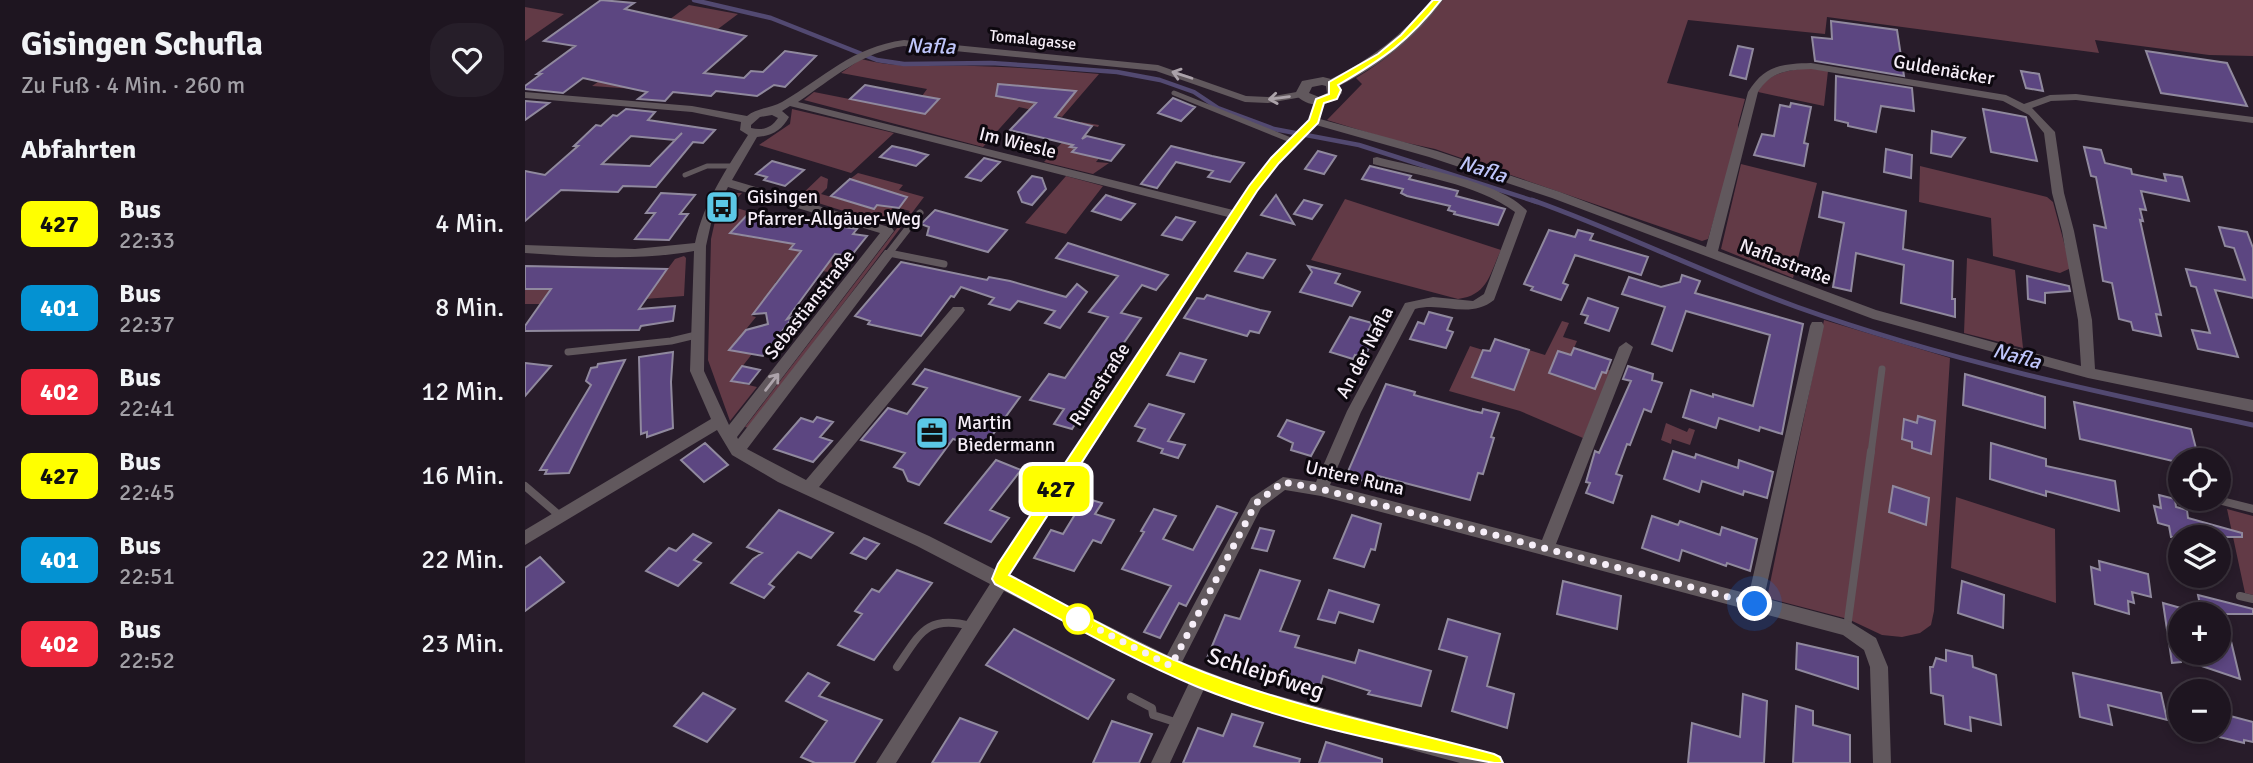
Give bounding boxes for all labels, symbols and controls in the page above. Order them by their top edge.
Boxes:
button: heart [430,23,504,97]
text: Gisingen Schufla [21,24,263,65]
street label: Tomalagasse [989,25,1077,54]
water label: Nafla [906,32,957,60]
street label: Guldenäcker [1891,49,1996,91]
one-way arrow [1171,68,1193,80]
text: Zu Fuß · 4 Min. · 260 m [21,71,245,100]
one-way arrow [1268,92,1291,105]
street label: Im Wiesle [977,122,1059,164]
text: Abfahrten [21,134,136,166]
water label: Nafla [1456,149,1511,189]
place label: Gisingen Pfarrer-Allgäuer-Weg [747,185,921,231]
bus stop icon: Gisingen Pfarrer-Allgäuer-Weg [703,188,741,226]
text: Bus [119,194,161,226]
text: 4 Min. [435,208,504,240]
text: 427 [40,209,79,239]
text: 22:33 [119,226,175,255]
street label: Naflastraße [1736,233,1835,290]
street label: Sebastianstraße [759,245,860,364]
text: Bus [119,278,161,310]
text: 8 Min. [435,292,504,324]
text: 401 [40,293,79,323]
street label: An der Nafla [1331,302,1399,403]
text: 22:37 [119,310,175,339]
water label: Nafla [1990,337,2045,375]
street label: Runastraße [1064,338,1136,431]
text: Bus [119,362,161,394]
one-way arrow [764,374,779,392]
text: 12 Min. [421,376,504,408]
text: 402 [40,377,79,407]
text: 22:41 [119,394,175,423]
place label: Martin Biedermann [957,411,1055,457]
office icon: Martin Biedermann [913,414,951,452]
text: Bus [119,446,161,478]
map controls [2168,448,2231,742]
button: locate [2168,448,2231,511]
street label: Untere Runa [1303,455,1407,501]
text: 16 Min. [421,460,504,492]
text: 427 [40,461,79,491]
line badge: 427 [1016,466,1096,512]
text: 427 [1037,474,1075,504]
text: 22:45 [119,478,175,507]
button: layers [2168,525,2231,588]
text: Bus [119,530,161,562]
text: 22 Min. [421,544,504,576]
text: 401 [40,545,79,575]
text: 22:51 [119,562,175,591]
your location [1737,586,1772,621]
button: + [2168,602,2231,665]
unlabelled marker [1063,604,1093,634]
text: Bus [119,614,161,646]
text: 23 Min. [421,628,504,660]
text: 402 [40,629,79,659]
street label: Schleipfweg [1204,641,1328,706]
text: 22:52 [119,646,175,675]
button: − [2168,679,2231,742]

